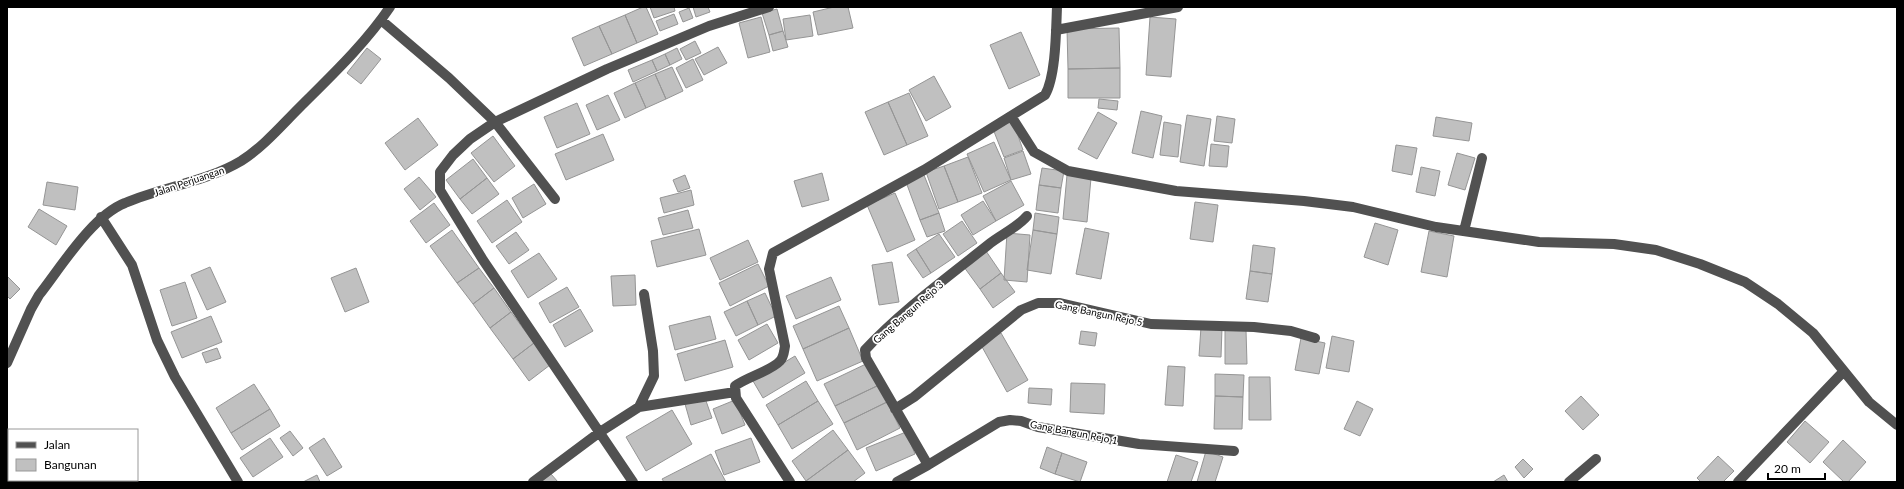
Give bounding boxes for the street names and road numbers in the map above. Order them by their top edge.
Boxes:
street label: Jalan Perjuangan [152,163,226,199]
street label: Gang Bangun Rejo 3 [870,278,946,346]
street label: Gang Bangun Rejo 5 [1054,298,1144,328]
street label: Gang Bangun Rejo 1 [1029,418,1119,446]

